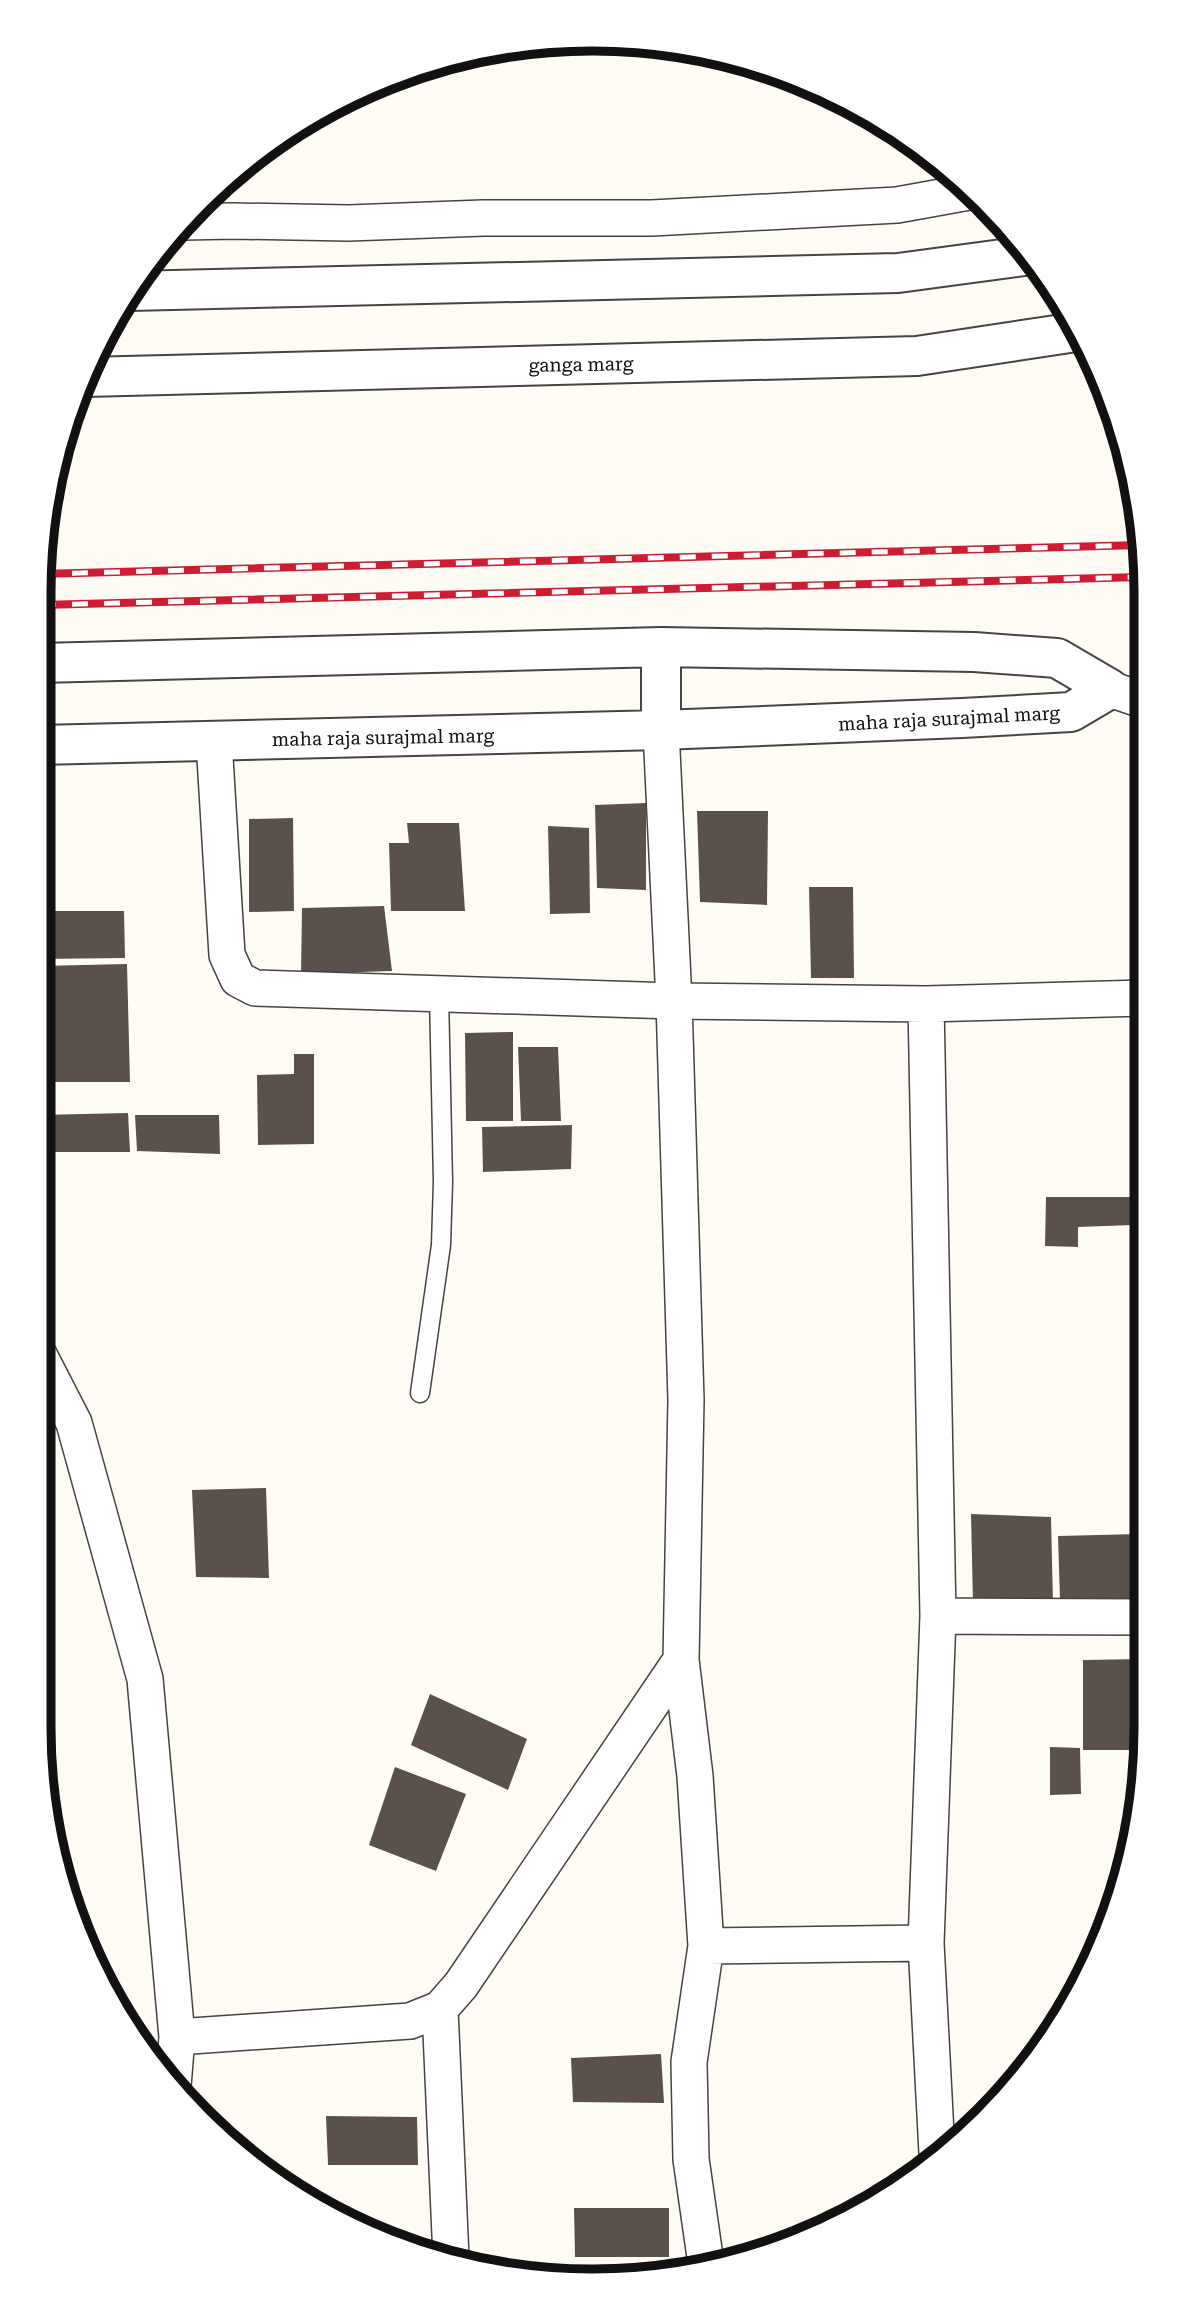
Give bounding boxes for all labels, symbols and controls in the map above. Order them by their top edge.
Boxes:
street label: ganga marg [529,352,634,377]
street label: maha raja surajmal marg [837,701,1061,736]
street label: maha raja surajmal marg [272,724,494,751]

